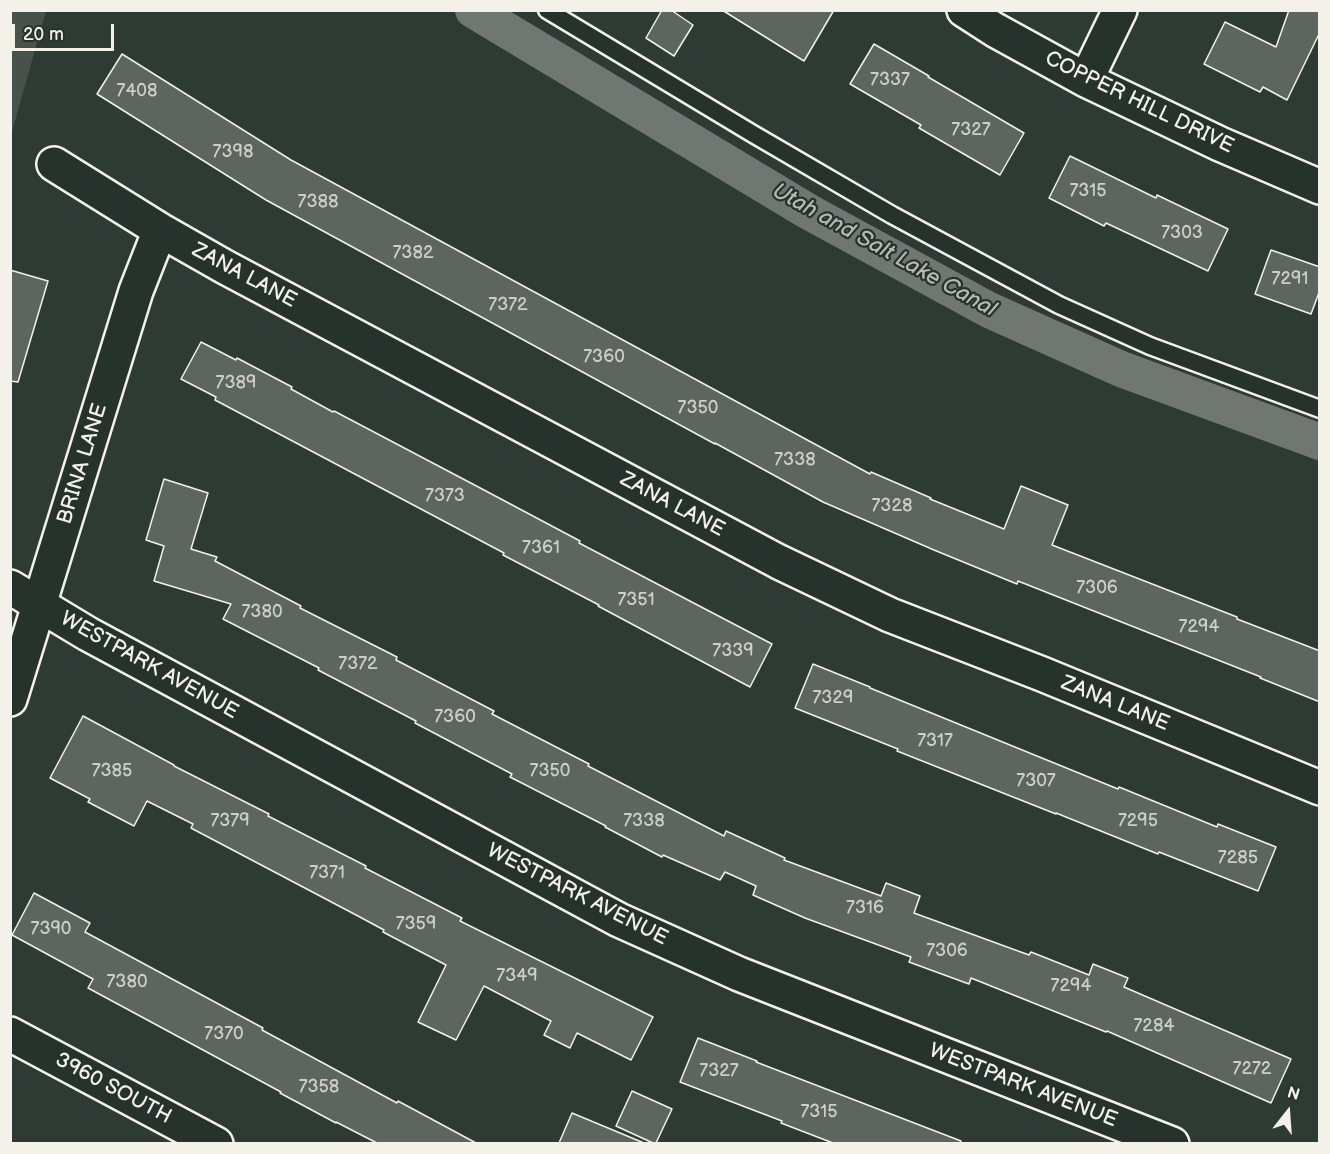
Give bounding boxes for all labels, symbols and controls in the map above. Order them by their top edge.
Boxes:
scale bar [15,12,117,50]
text: 20 m [23,24,64,45]
street label: COPPER HILL DRIVE [1040,46,1238,160]
house number: 7337 [870,69,910,91]
house number: 7408 [117,80,157,102]
house number: 7327 [951,119,991,141]
house number: 7398 [213,141,253,163]
water label: Utah and Salt Lake Canal [768,178,1000,324]
house number: 7315 [1069,180,1107,202]
house number: 7388 [298,191,338,213]
house number: 7303 [1161,222,1203,244]
street label: ZANA LANE [188,238,300,314]
house number: 7382 [392,242,434,264]
house number: 7291 [1272,268,1308,290]
house number: 7372 [488,294,528,316]
house number: 7360 [583,346,625,368]
house number: 7389 [216,372,256,394]
house number: 7350 [678,397,718,419]
street label: BRINA LANE [53,401,113,527]
house number: 7338 [774,449,816,471]
street label: ZANA LANE [616,467,728,543]
house number: 7373 [425,485,465,507]
house number: 7328 [871,495,913,517]
house number: 7361 [522,537,560,559]
house number: 7306 [1076,577,1118,599]
house number: 7351 [617,589,655,611]
house number: 7380 [242,601,282,623]
street label: WESTPARK AVENUE [56,607,242,725]
house number: 7294 [1179,616,1219,638]
house number: 7339 [712,640,754,662]
house number: 7372 [338,653,378,675]
street label: ZANA LANE [1057,671,1173,737]
house number: 7329 [813,687,853,709]
house number: 7360 [434,706,476,728]
house number: 7317 [917,730,953,752]
house number: 7385 [92,760,132,782]
house number: 7350 [530,760,570,782]
house number: 7307 [1016,770,1056,792]
house number: 7379 [210,810,250,832]
house number: 7338 [623,810,665,832]
house number: 7295 [1118,810,1158,832]
street label: WESTPARK AVENUE [482,838,672,952]
house number: 7285 [1218,847,1258,869]
house number: 7371 [309,862,345,884]
house number: 7316 [846,897,884,919]
house number: 7359 [396,913,436,935]
house number: 7390 [31,918,71,940]
house number: 7306 [926,940,968,962]
house number: 7349 [496,965,538,987]
house number: 7380 [107,971,147,993]
house number: 7294 [1051,975,1091,997]
house number: 7284 [1134,1015,1174,1037]
house number: 7370 [204,1023,244,1045]
street label: WESTPARK AVENUE [925,1038,1121,1134]
street label: 3960 SOUTH [51,1048,175,1130]
house number: 7272 [1233,1058,1271,1080]
house number: 7327 [699,1060,739,1082]
house number: 7358 [299,1076,339,1098]
north arrow [1258,1082,1318,1142]
text: N [1285,1083,1302,1105]
house number: 7315 [800,1101,838,1123]

